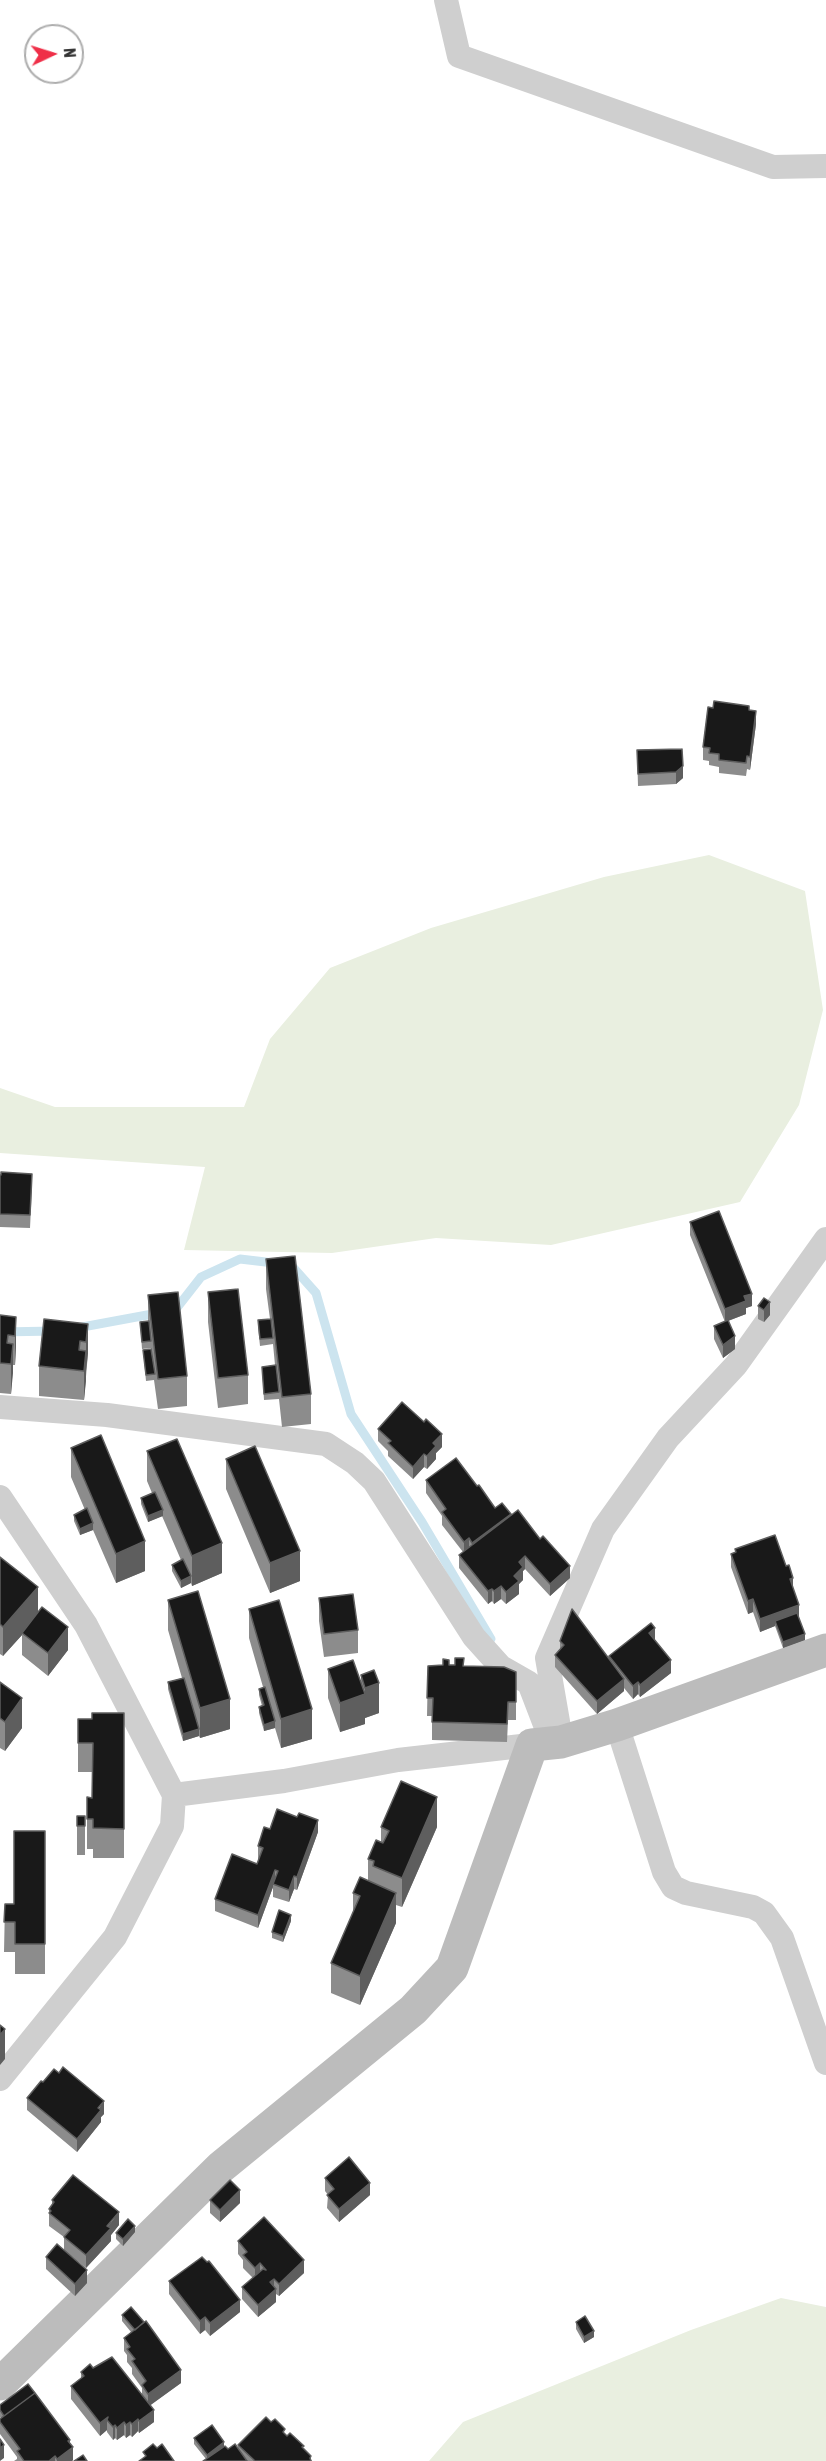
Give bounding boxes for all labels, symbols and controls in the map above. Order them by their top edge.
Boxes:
north arrow [24,24,84,84]
text: N [61,48,79,58]

